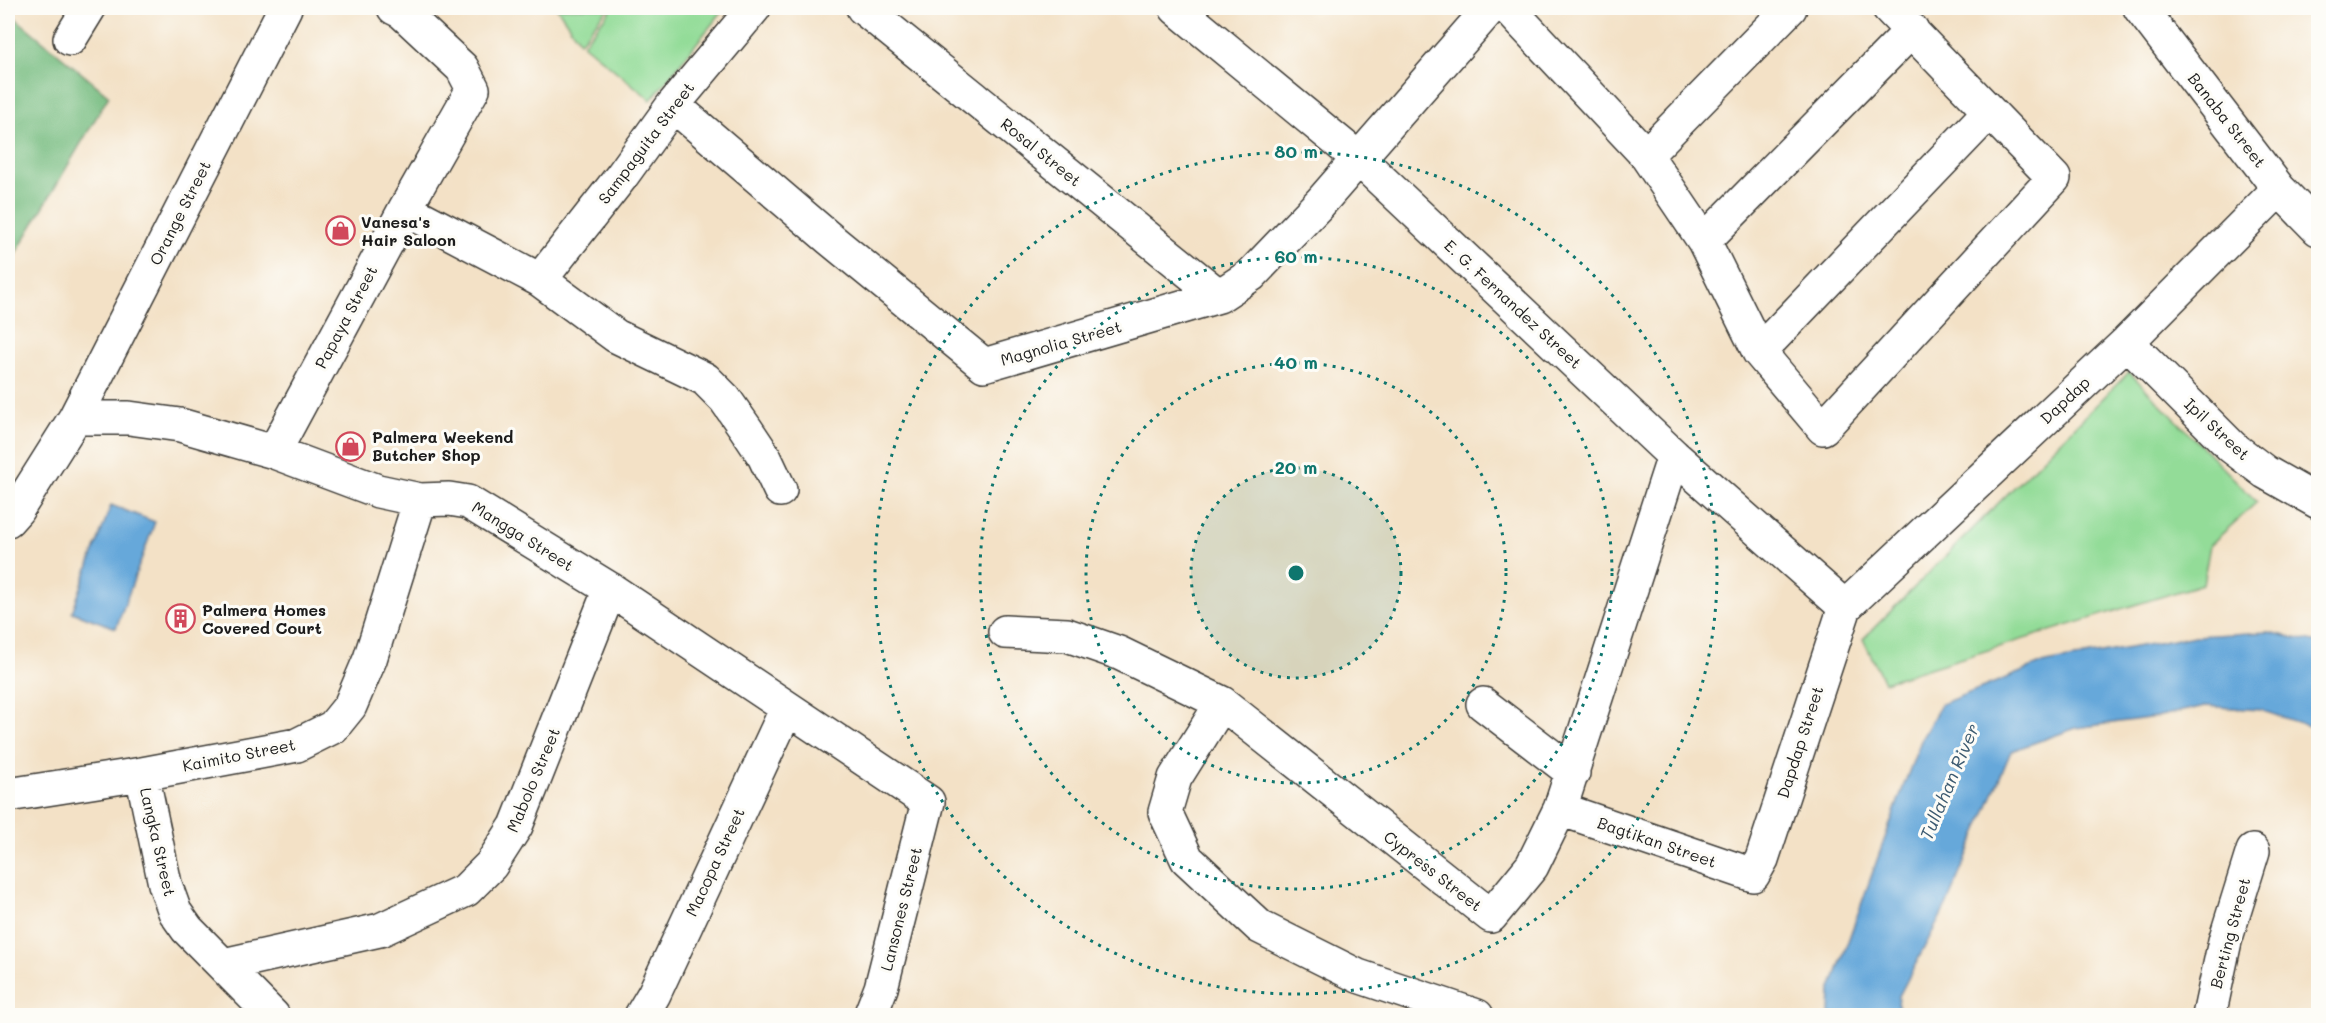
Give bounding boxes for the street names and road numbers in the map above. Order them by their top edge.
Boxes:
street label: Banaba Street [2184,68,2271,171]
street label: Sampaguita Street [593,77,698,208]
street label: Rosal Street [997,113,1086,190]
street label: Orange Street [144,157,215,269]
street label: E. G. Fernandez Street [1440,234,1586,373]
street label: Papaya Street [310,262,382,372]
street label: Magnolia Street [998,315,1124,370]
street label: Dapdap [2035,371,2094,428]
street label: Ipil Street [2180,393,2254,464]
street label: Mangga Street [468,496,578,575]
street label: Dapdap Street [1771,683,1828,801]
street label: Mabolo Street [501,724,564,835]
street label: Kaimito Street [181,733,297,776]
street label: Langka Street [136,785,181,898]
street label: Macopa Street [680,804,749,919]
street label: Bagtikan Street [1595,811,1719,872]
street label: Cypress Street [1380,826,1487,916]
street label: Lansones Street [875,845,926,973]
street label: Berting Street [2205,875,2254,991]

